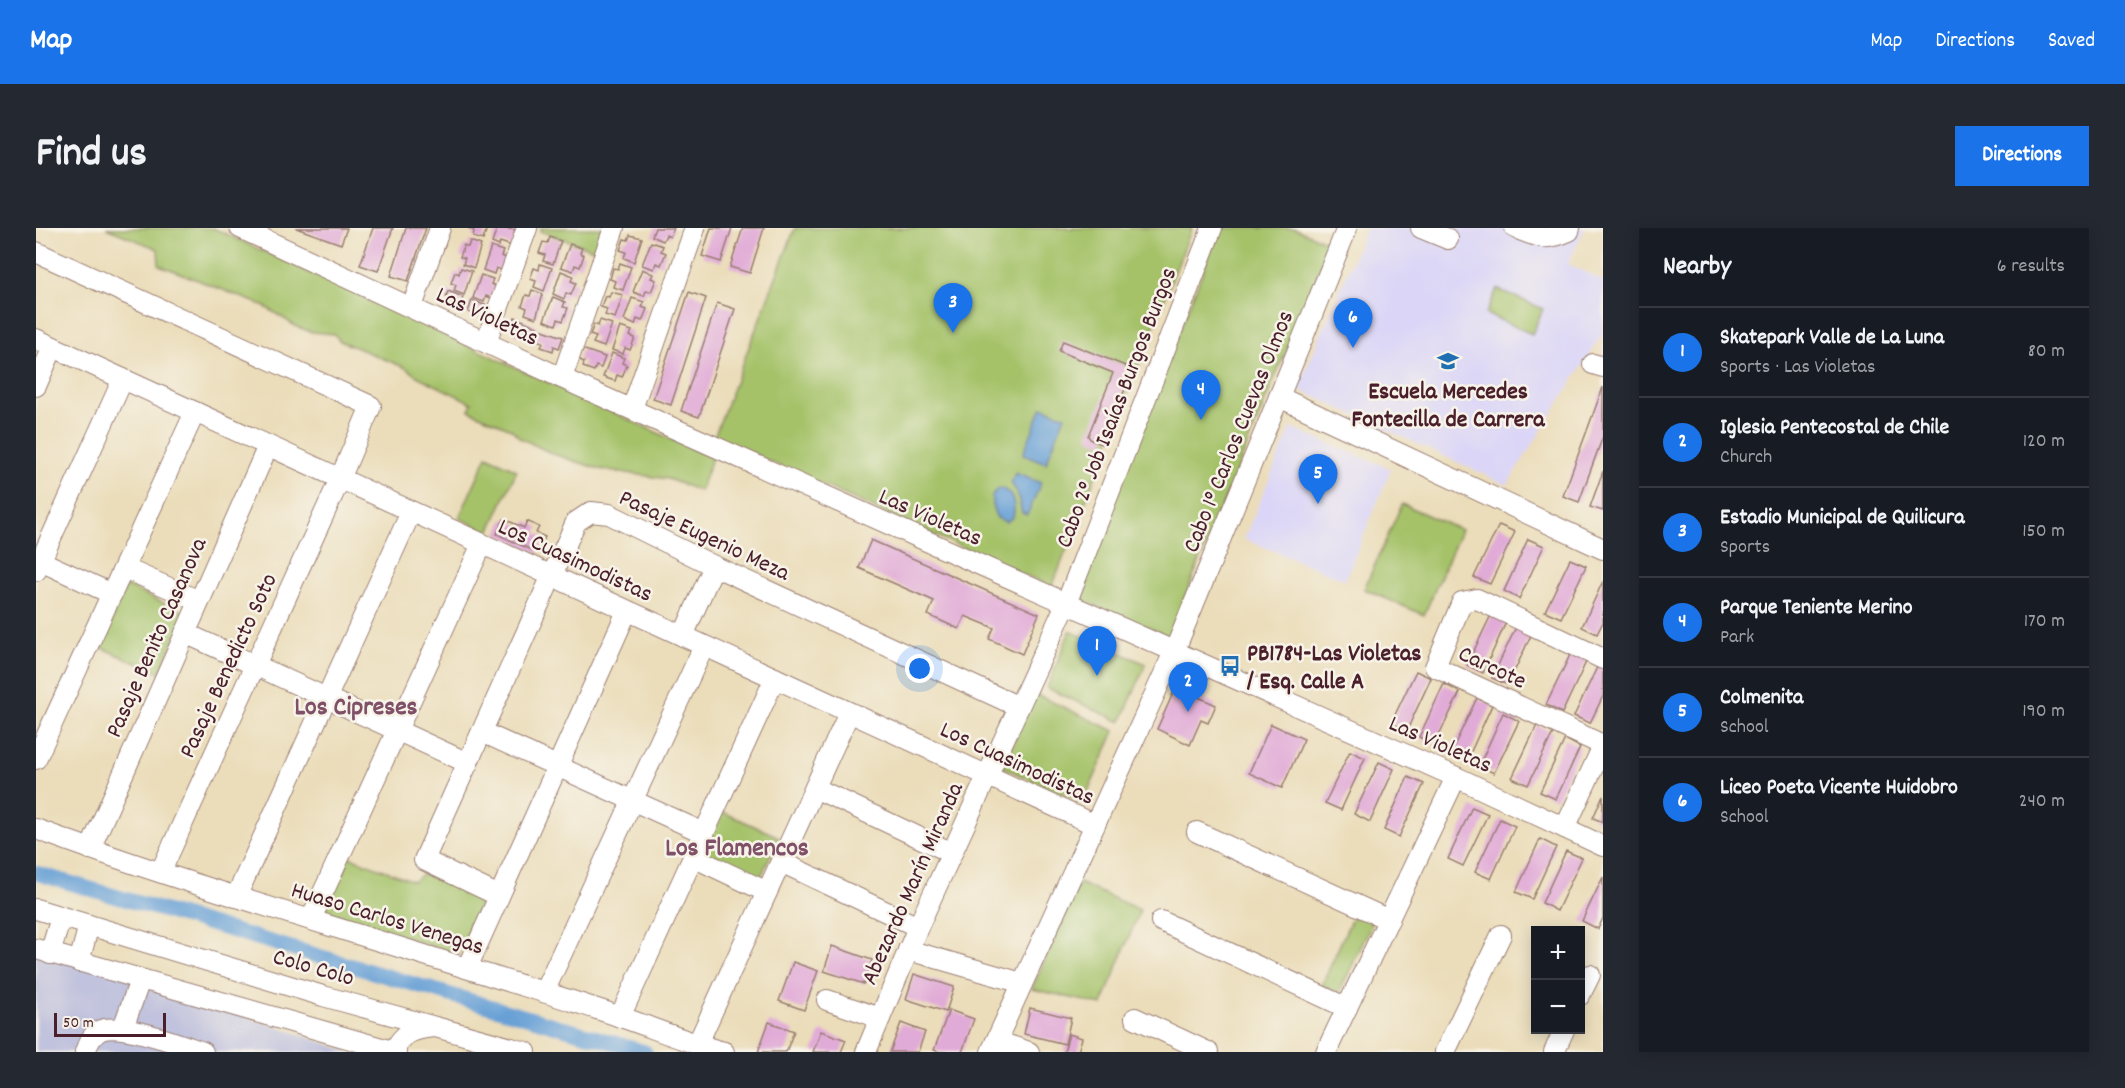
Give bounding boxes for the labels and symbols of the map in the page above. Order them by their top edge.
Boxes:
street label: Cabo 2° Job Isaías Burgos Burgos [1049,263,1187,553]
street label: Las Violetas [430,279,544,356]
pin: 3 [934,284,972,333]
pin: 6 [1334,298,1372,348]
street label: Cabo 1° Carlos Cuevas Olmos [1176,306,1304,558]
school or university icon: Escuela Mercedes Fontecilla de Carrera [1436,349,1460,373]
pin: 4 [1182,370,1220,420]
place label: Escuela Mercedes Fontecilla de Carrera [1351,376,1545,438]
pin: 5 [1298,454,1338,504]
street label: Las Violetas [873,481,987,557]
street label: Pasaje Eugenio Meza [613,482,795,591]
street label: Los Cuasimodistas [492,511,658,612]
street label: Pasaje Benito Casanova [98,532,217,744]
street label: Pasaje Benedicto Soto [172,568,288,764]
pin: 1 [1078,626,1116,676]
place label: PB1784-Las Violetas / Esq. Calle A [1246,638,1421,700]
street label: Carcote [1452,638,1531,699]
your location [905,654,934,683]
bus stop icon: PB1784-Las Violetas / Esq. Calle A [1218,654,1242,678]
pin: 2 [1168,662,1208,712]
district label: Los Cipreses [294,690,418,727]
street label: Las Violetas [1383,708,1497,784]
street label: Los Cuasimodistas [934,714,1100,815]
street label: Abezardo Marín Miranda [854,777,974,991]
district label: Los Flamencos [665,831,809,868]
street label: Huaso Carlos Venegas [287,874,488,965]
street label: Colo Colo [268,941,358,997]
scale bar [54,1010,166,1038]

